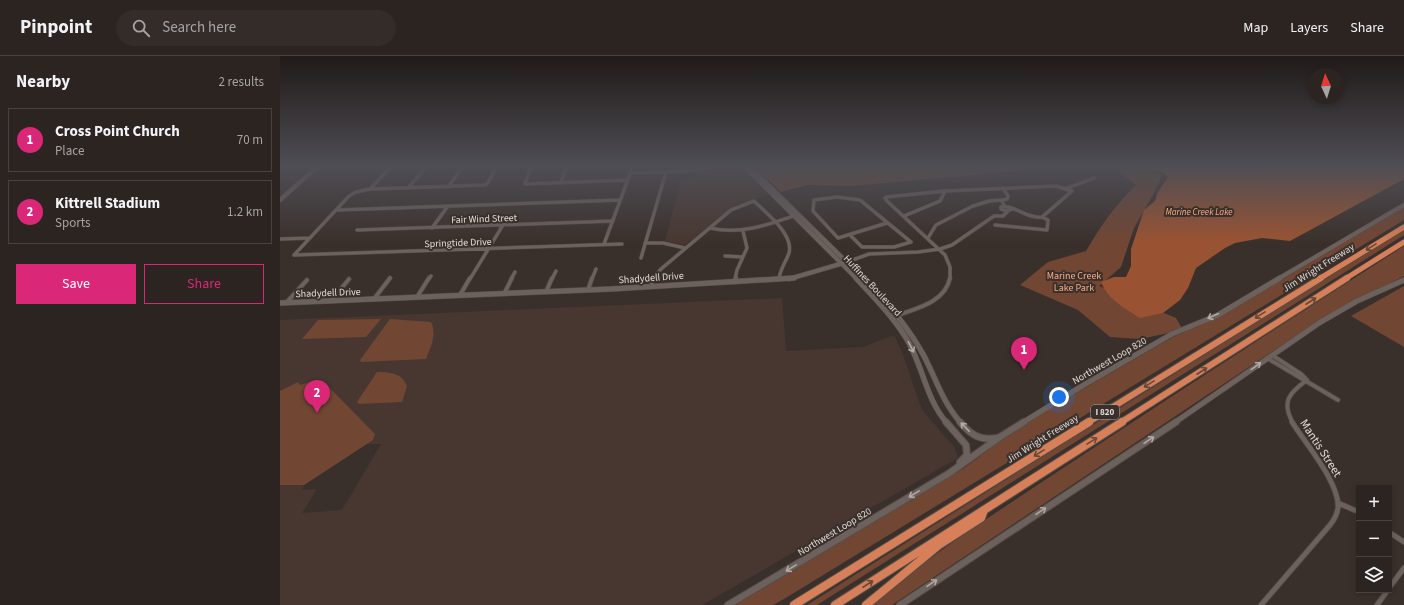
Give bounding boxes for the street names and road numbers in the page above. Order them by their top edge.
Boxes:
street label: Fair Wind Street [451,211,518,227]
street label: Springtide Drive [424,235,492,251]
street label: Jim Wright Freeway [1280,240,1357,296]
street label: Huffines Boulevard [840,252,905,320]
street label: Shadydell Drive [618,269,684,287]
street label: Shadydell Drive [295,285,361,301]
street label: Northwest Loop 820 [1070,334,1149,388]
road number: I 820 [1091,405,1119,419]
street label: Jim Wright Freeway [1004,411,1081,467]
street label: Mantis Street [1296,416,1346,481]
street label: Northwest Loop 820 [795,504,874,559]

